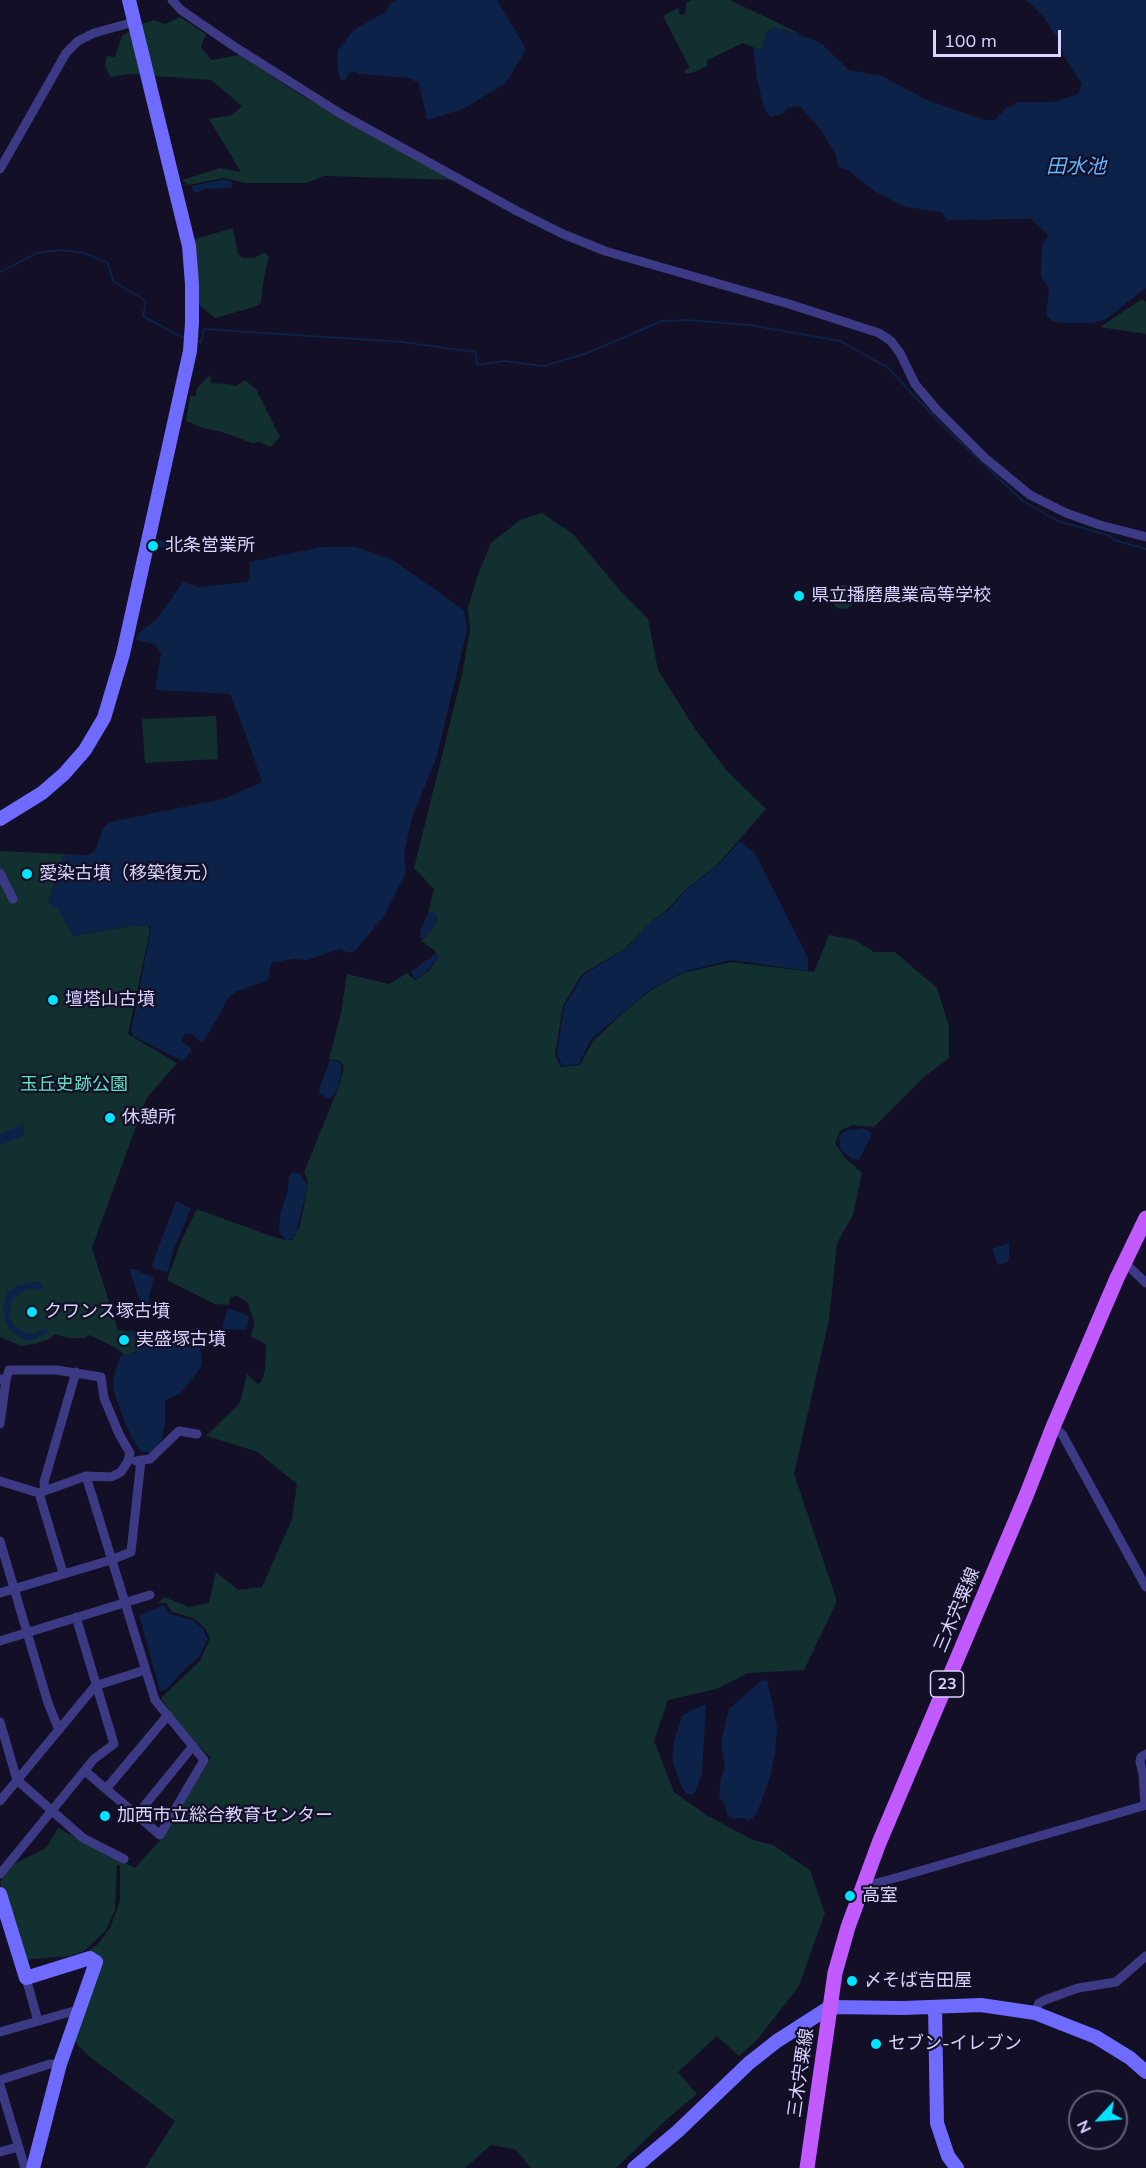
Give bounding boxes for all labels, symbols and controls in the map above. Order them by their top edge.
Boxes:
scale bar [936,18,1064,56]
text: 100 m [944,29,997,52]
water label: 田水池 [1046,155,1106,179]
place label: 北条営業所 [165,535,255,557]
marker: 北条営業所 [146,539,160,553]
place label: 県立播磨農業高等学校 [811,585,991,607]
marker: 県立播磨農業高等学校 [792,589,806,603]
place label: 愛染古墳（移築復元） [39,863,219,885]
marker: 愛染古墳（移築復元） [20,867,34,881]
place label: 壇塔山古墳 [65,989,155,1011]
marker: 壇塔山古墳 [46,993,60,1007]
park label: 玉丘史跡公園 [20,1074,128,1096]
place label: 休憩所 [122,1107,176,1129]
marker: 休憩所 [103,1111,117,1125]
place label: クワンス塚古墳 [44,1301,170,1323]
marker: クワンス塚古墳 [25,1305,39,1319]
place label: 実盛塚古墳 [136,1329,226,1351]
marker: 実盛塚古墳 [117,1333,131,1347]
street label: 三木宍粟線 [929,1564,985,1656]
road number: 23 [930,1671,964,1697]
place label: 加西市立総合教育センター [117,1805,333,1827]
marker: 加西市立総合教育センター [98,1809,112,1823]
place label: 高室 [862,1885,898,1907]
marker: 高室 [843,1889,857,1903]
place label: 〆そば吉田屋 [864,1970,972,1992]
marker: 〆そば吉田屋 [845,1974,859,1988]
street label: 三木宍粟線 [784,2027,818,2119]
place label: セブン-イレブン [888,2033,1022,2055]
marker: セブン-イレブン [869,2037,883,2051]
north arrow [1068,2090,1128,2150]
text: N [1072,2117,1095,2137]

